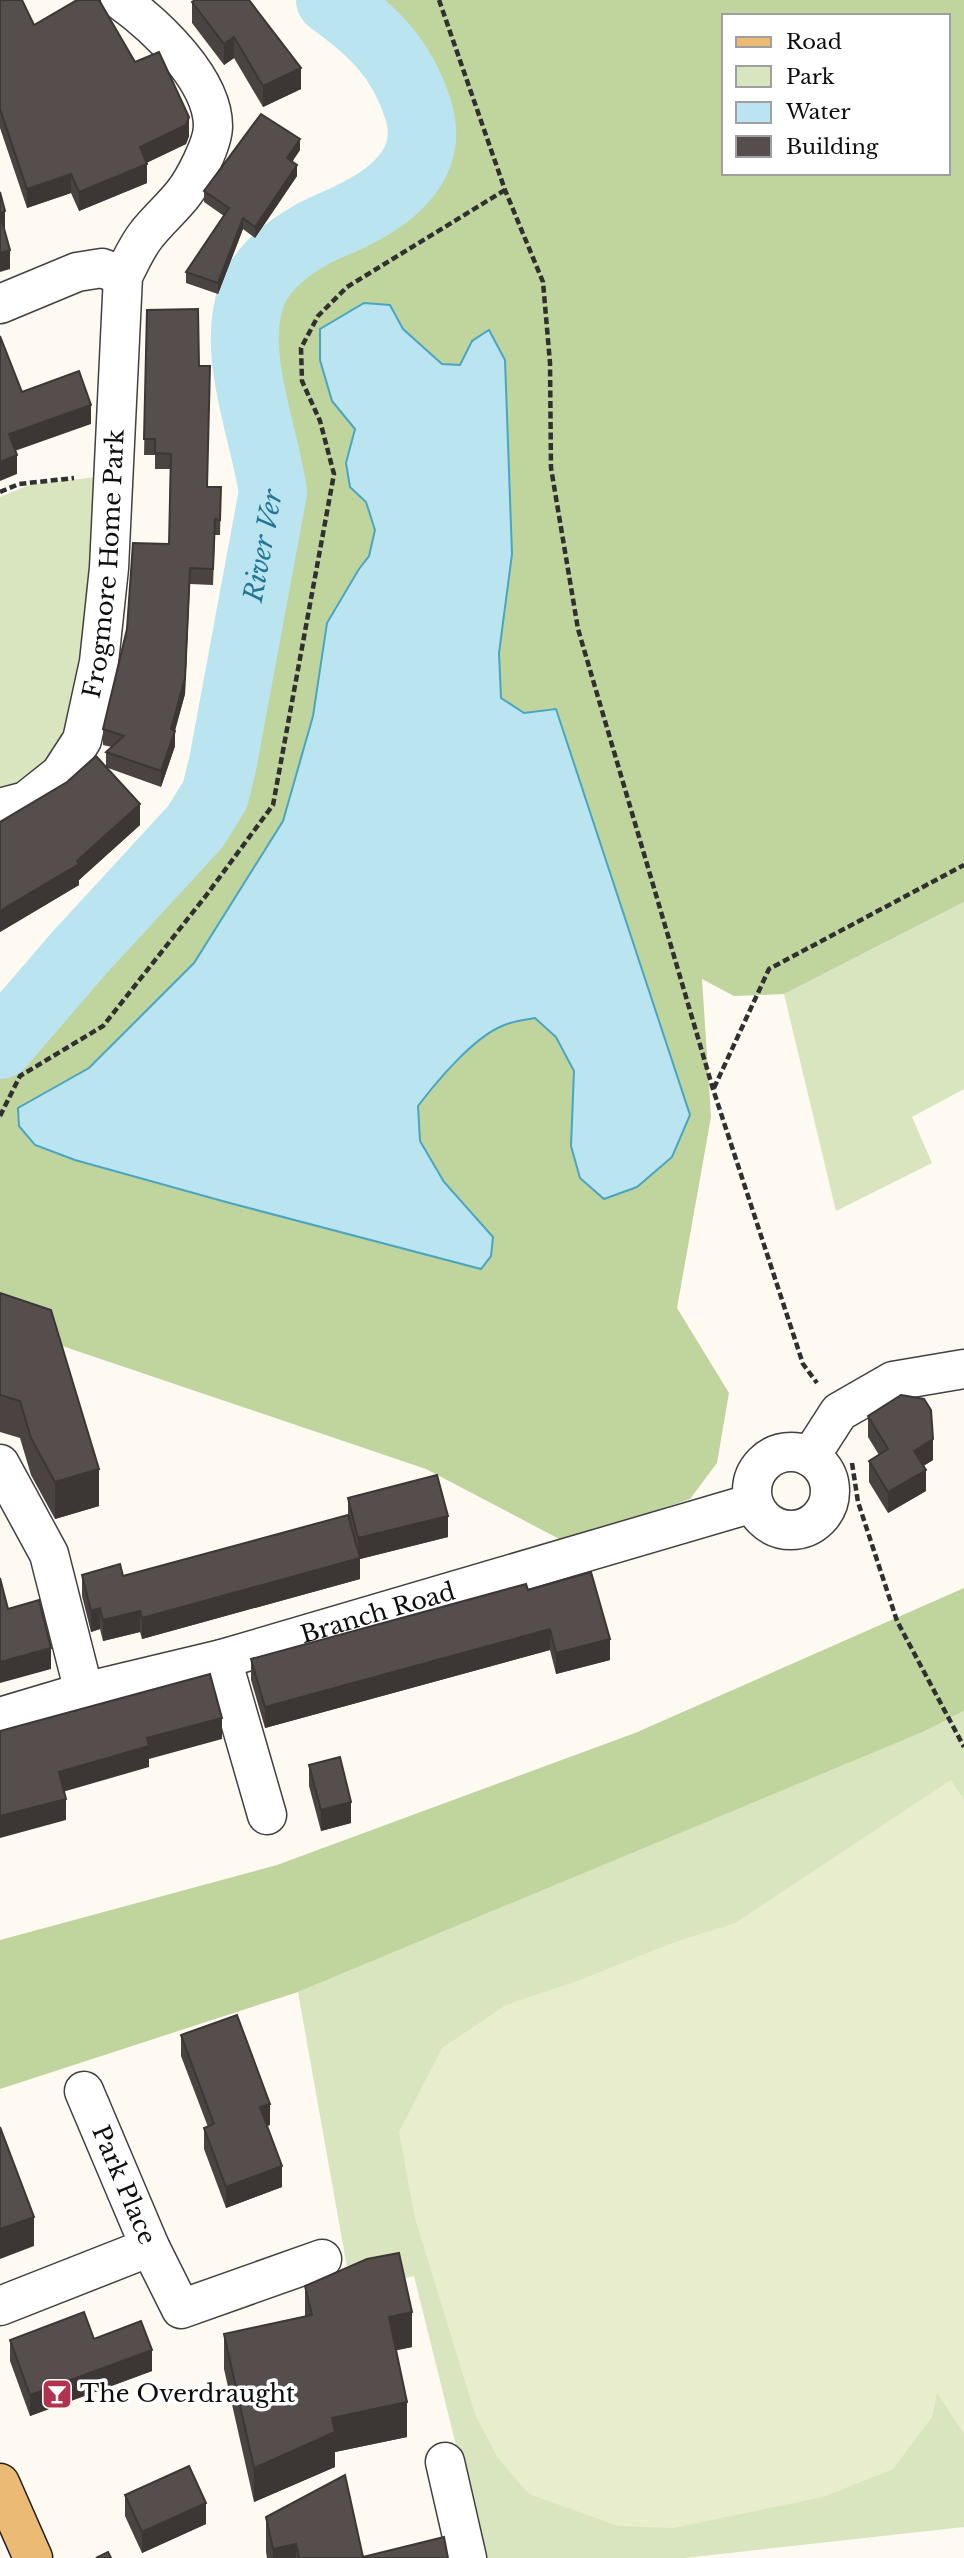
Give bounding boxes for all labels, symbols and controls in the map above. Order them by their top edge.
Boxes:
legend [722,14,950,175]
text: Road [786,29,842,55]
text: Park [786,64,835,90]
text: Water [785,99,850,125]
text: Building [786,134,879,160]
street label: Frogmore Home Park [77,428,130,701]
water label: River Ver [237,486,289,606]
street label: Branch Road [297,1576,459,1649]
street label: Park Place [86,2121,162,2249]
bar icon: The Overdraught [40,2377,74,2411]
place label: The Overdraught [80,2379,295,2408]

